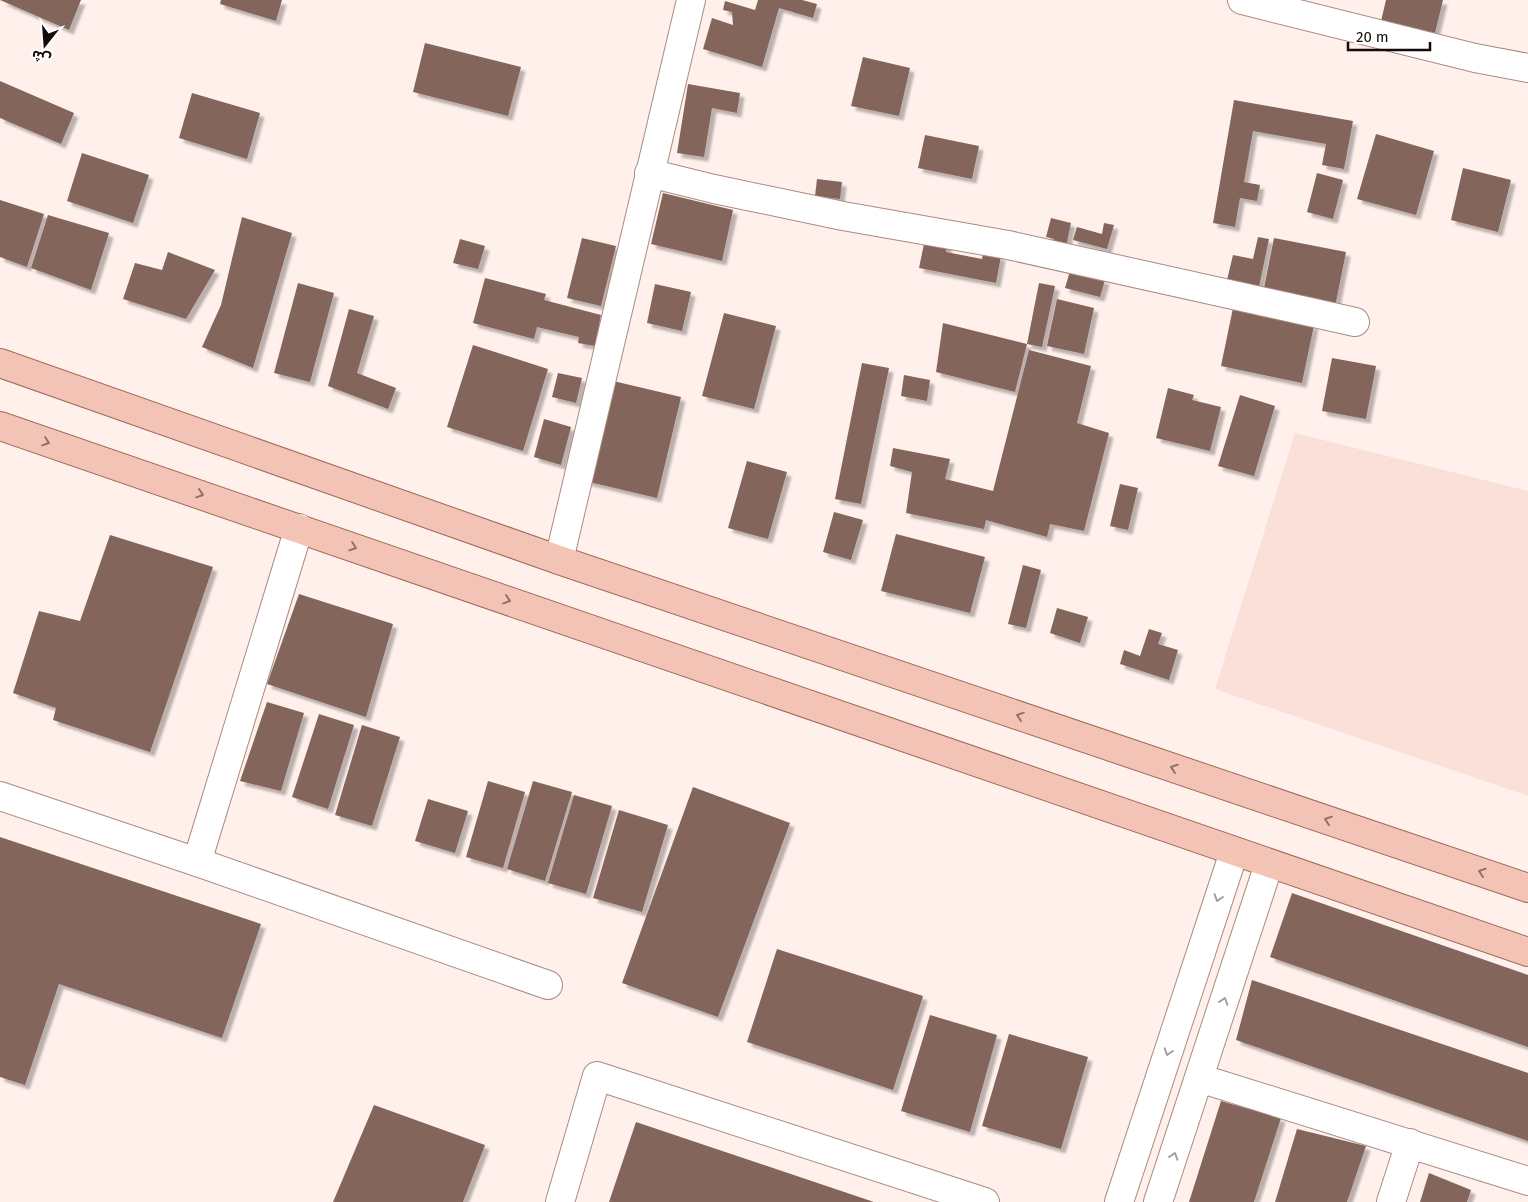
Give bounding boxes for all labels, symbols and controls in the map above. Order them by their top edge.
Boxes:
north arrow [20,20,70,70]
scale bar [1348,20,1430,52]
text: 20 m [1356,28,1389,46]
text: ش [30,46,53,68]
one-way arrow [41,436,50,446]
one-way arrow [195,489,204,499]
one-way arrow [349,541,357,551]
one-way arrow [502,594,511,604]
one-way arrow [1016,712,1025,722]
one-way arrow [1170,764,1179,774]
one-way arrow [1324,816,1333,826]
one-way arrow [1478,868,1487,878]
one-way arrow [1214,893,1224,902]
one-way arrow [1219,998,1229,1006]
one-way arrow [1164,1048,1174,1056]
one-way arrow [1168,1152,1178,1160]

